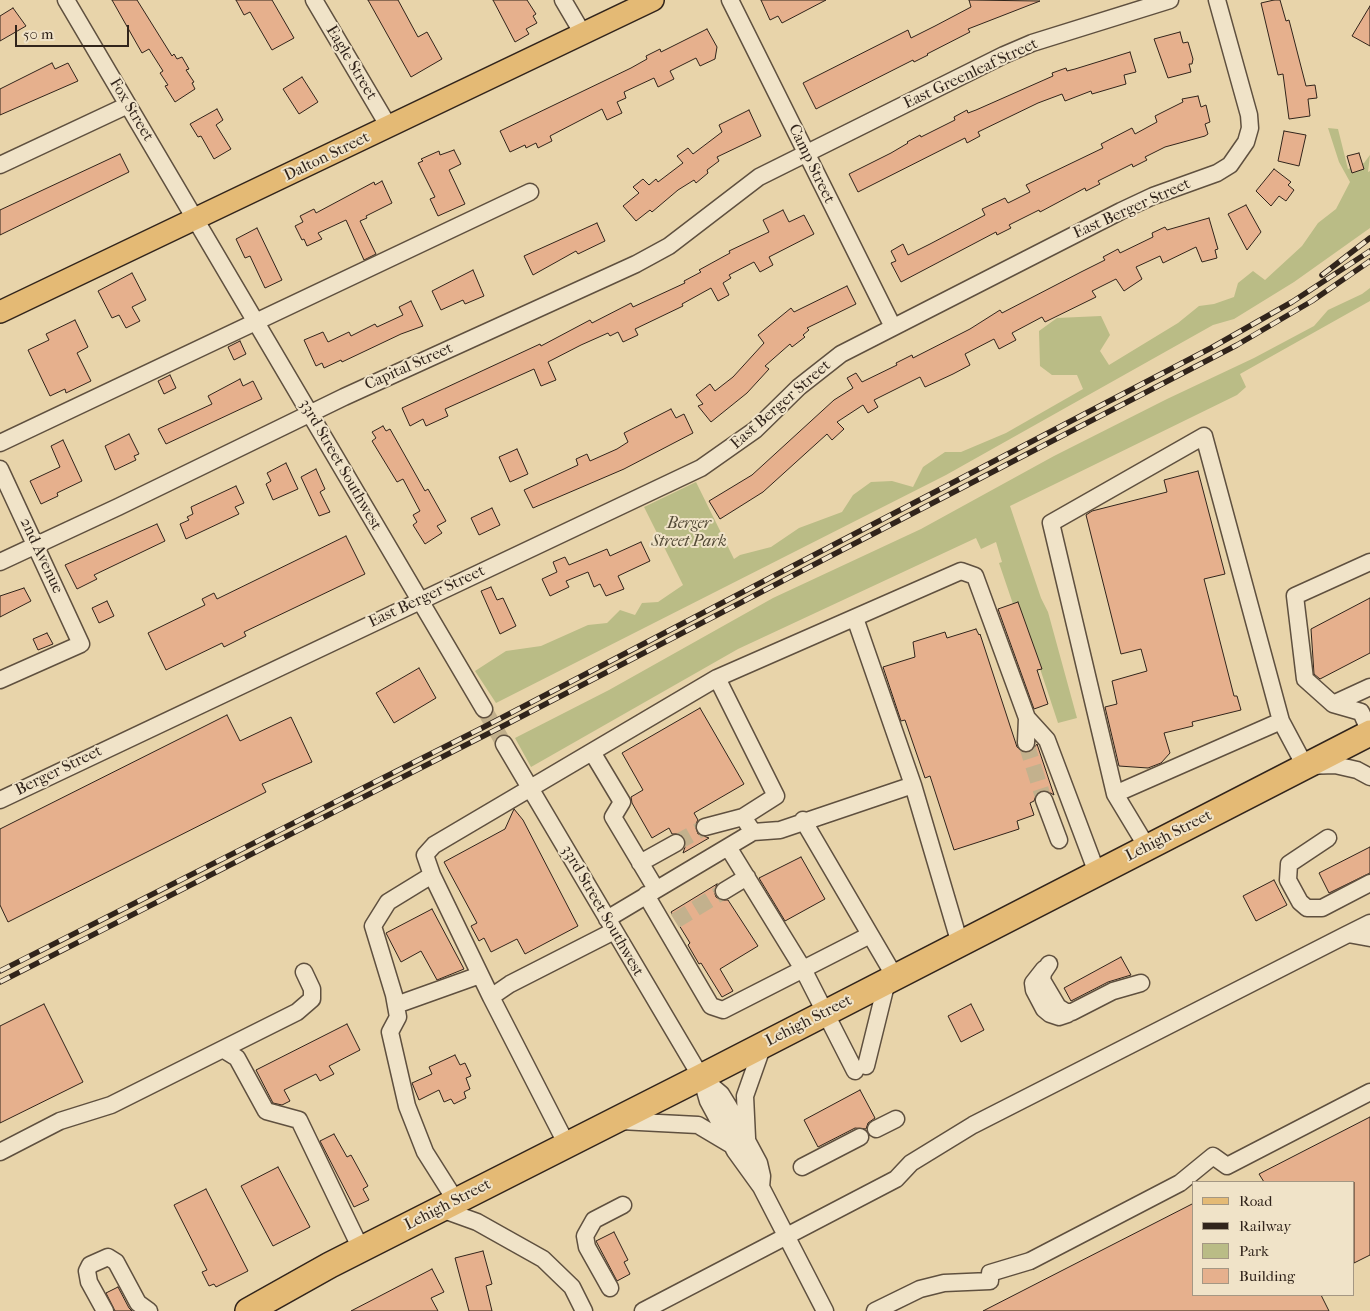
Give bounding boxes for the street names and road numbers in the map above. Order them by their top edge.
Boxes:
street label: Eagle Street [321,22,381,104]
street label: East Greenleaf Street [901,34,1041,114]
street label: Fox Street [105,75,157,145]
street label: Camp Street [784,121,838,207]
street label: Dalton Street [281,128,373,186]
street label: East Berger Street [1070,175,1194,243]
street label: Capital Street [362,339,456,395]
street label: East Berger Street [727,356,835,454]
street label: 33rd Street Southwest [295,396,385,534]
street label: 2nd Avenue [15,515,67,597]
street label: East Berger Street [366,562,488,632]
street label: Berger Street [13,742,105,800]
street label: Lehigh Street [1123,806,1215,866]
street label: 33rd Street Southwest [557,842,647,980]
street label: Lehigh Street [763,991,855,1051]
street label: Lehigh Street [402,1175,494,1235]

